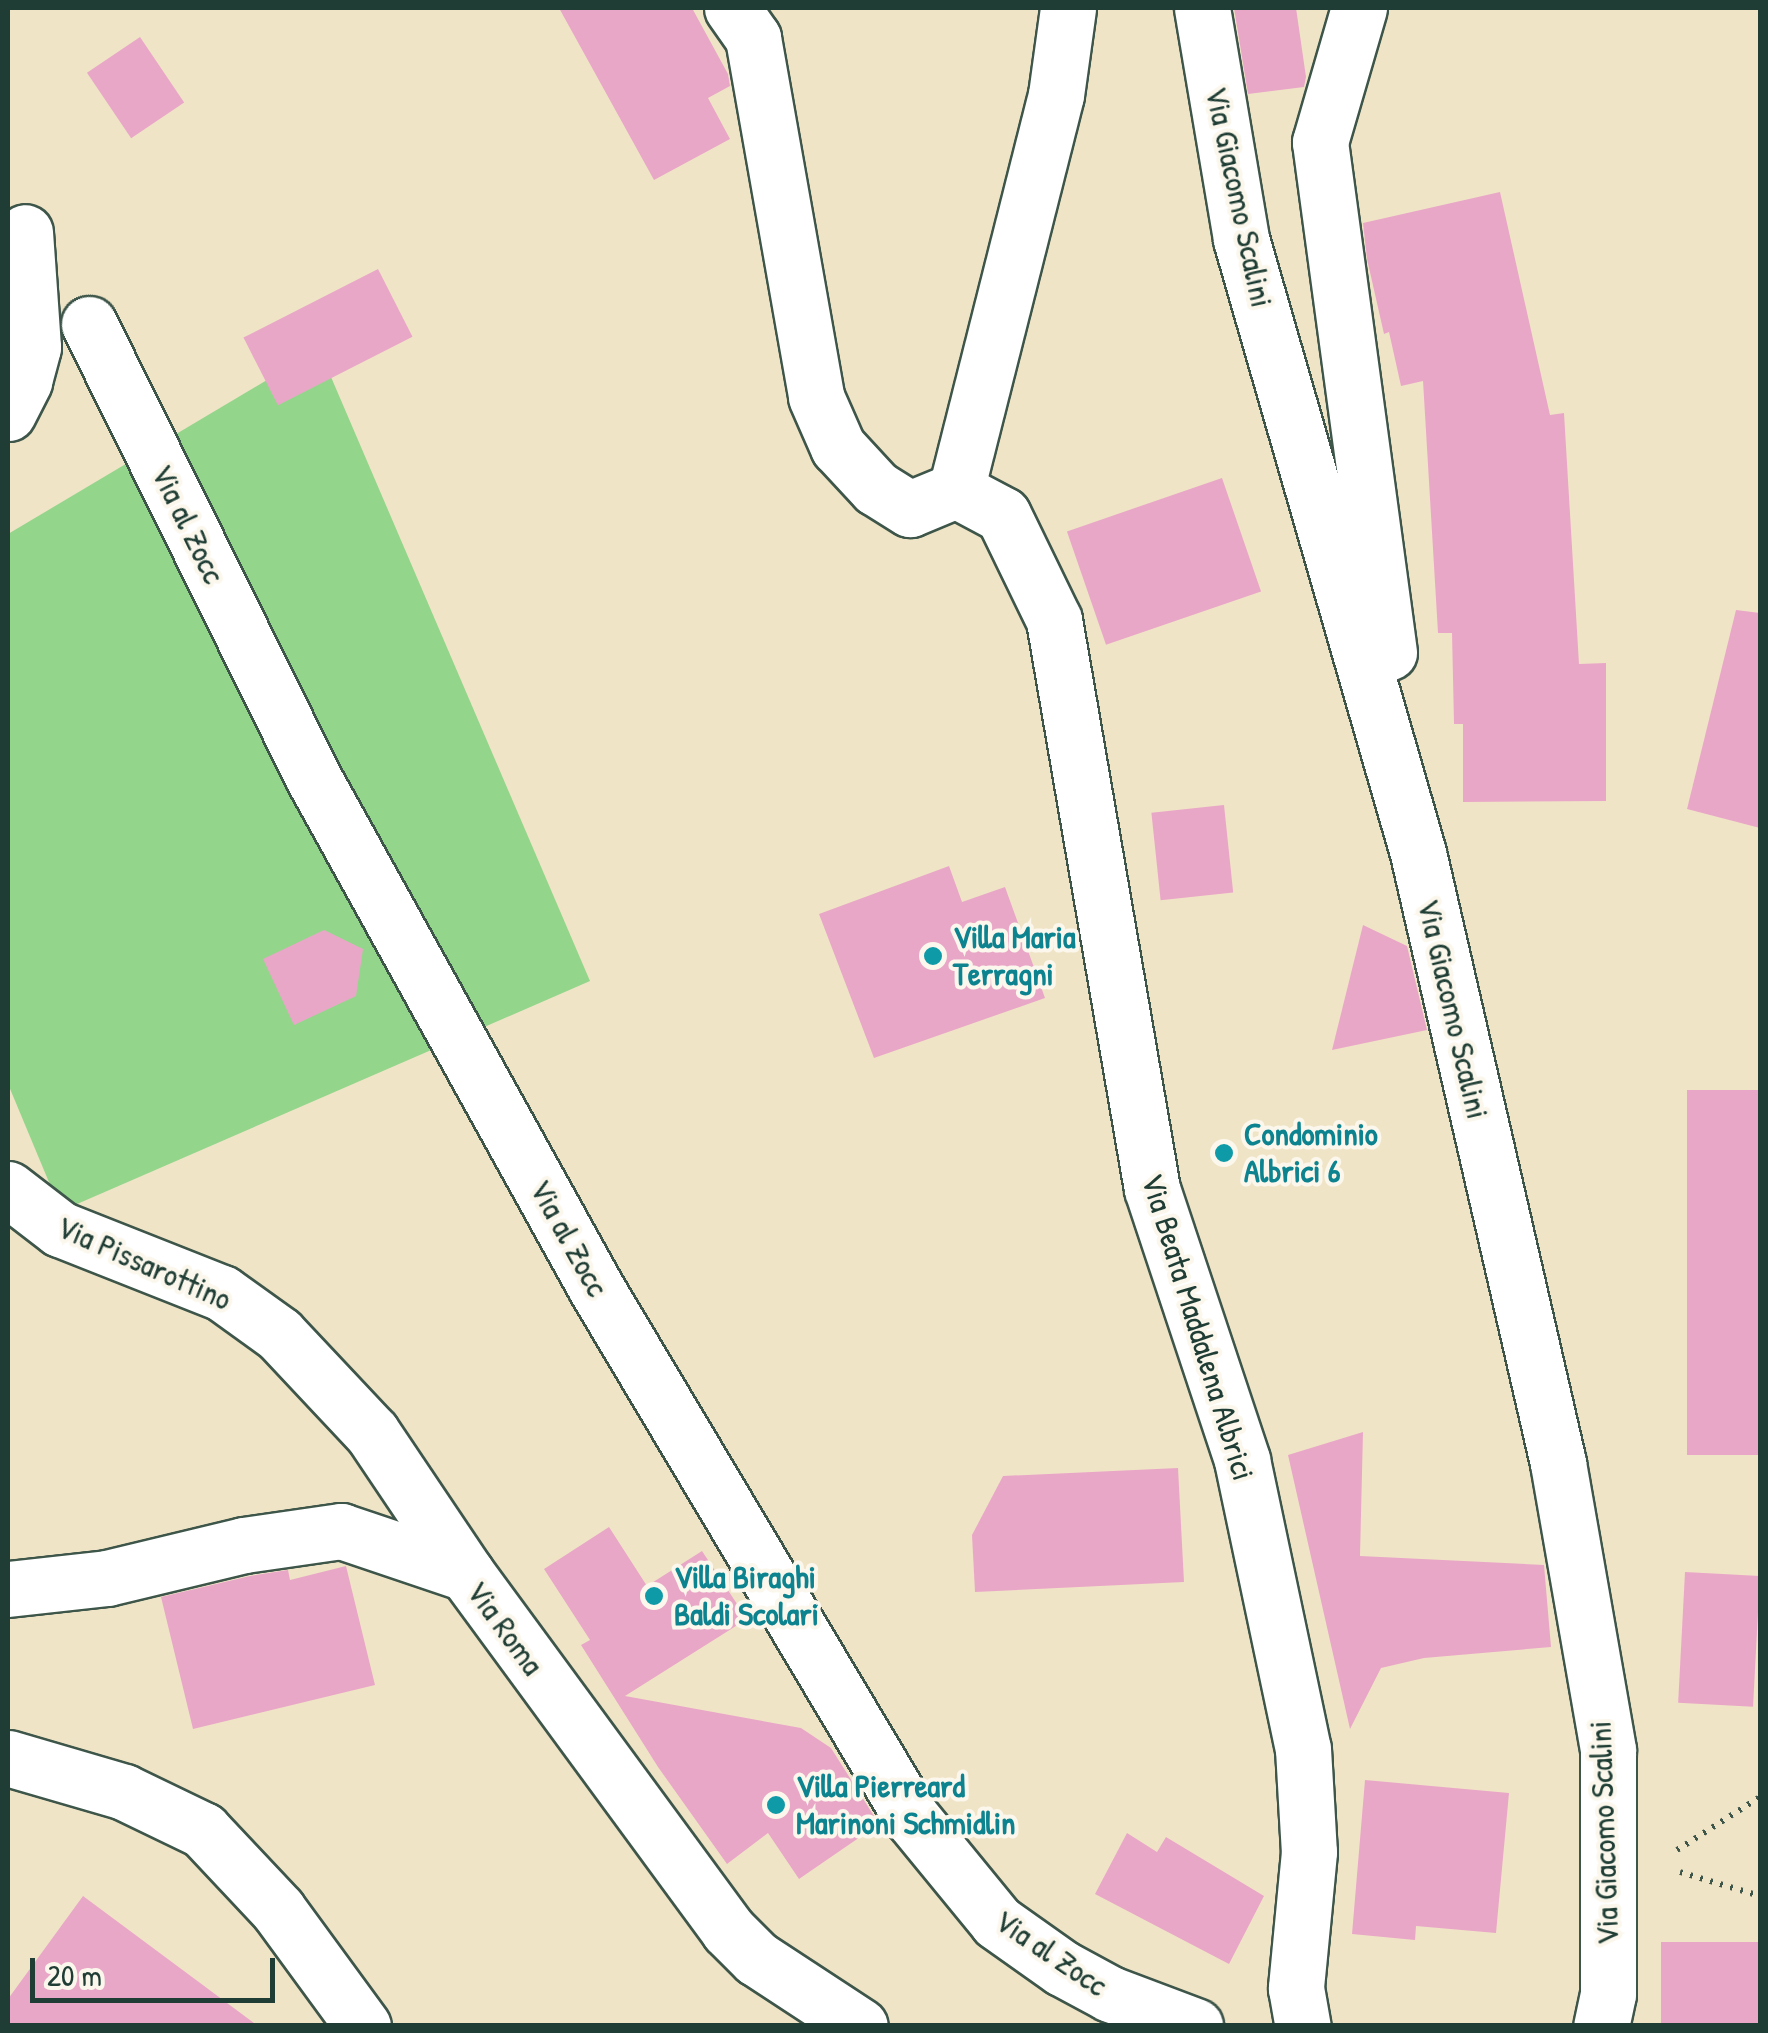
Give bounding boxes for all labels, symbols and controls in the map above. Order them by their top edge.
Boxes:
street label: Via Giacomo Scalini [1197,83,1281,311]
street label: Via al Zocc [143,458,233,590]
street label: Via Giacomo Scalini [1409,895,1497,1123]
place label: Villa Maria Terragni [953,919,1075,994]
marker: Villa Maria Terragni [922,945,944,967]
place label: Condominio Albrici 6 [1244,1116,1378,1191]
marker: Condominio Albrici 6 [1213,1142,1235,1164]
street label: Via Beata Maddalena Albrici [1133,1169,1263,1485]
street label: Via al Zocc [521,1173,617,1303]
street label: Via Pissarottino [51,1208,237,1318]
place label: Villa Biraghi Baldi Scolari [674,1559,819,1634]
street label: Via Roma [458,1574,552,1682]
marker: Villa Biraghi Baldi Scolari [643,1585,665,1607]
street label: Via Giacomo Scalini [1581,1720,1627,1946]
place label: Villa Pierreard Marinoni Schmidlin [796,1768,1016,1843]
marker: Villa Pierreard Marinoni Schmidlin [765,1794,787,1816]
street label: Via al Zocc [987,1901,1115,2005]
scale bar [35,1938,280,2000]
text: 20 m [47,1955,102,1995]

